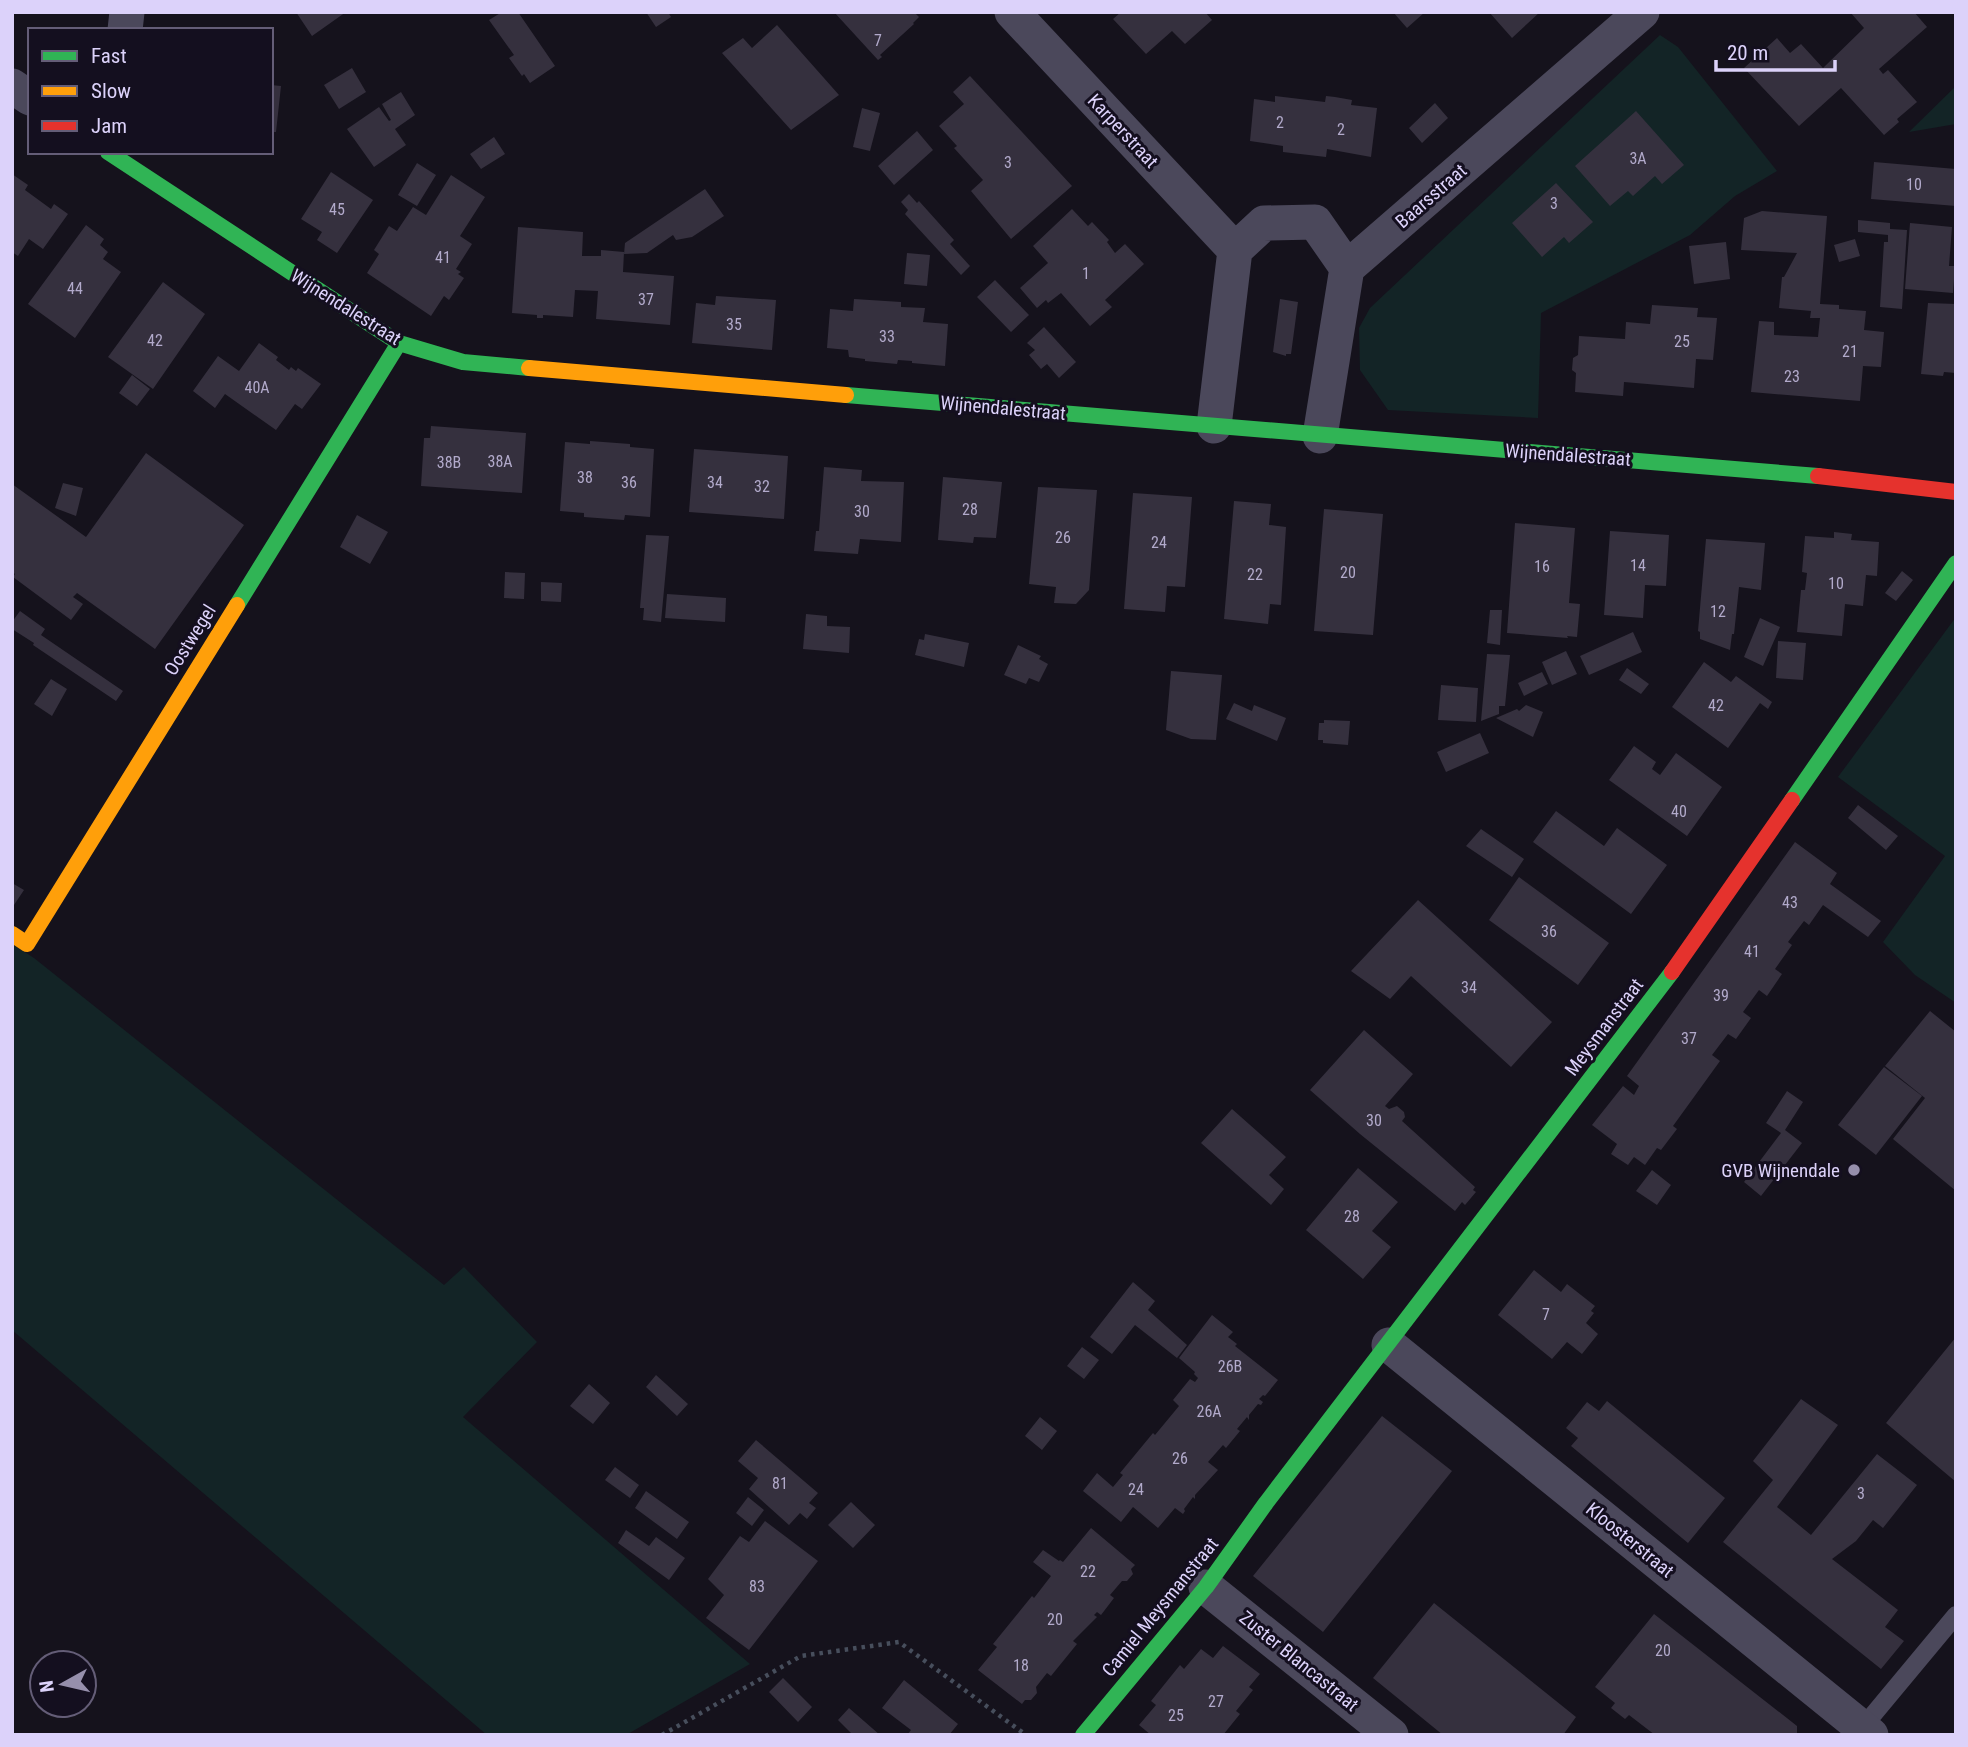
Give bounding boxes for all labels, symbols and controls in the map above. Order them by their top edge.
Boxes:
legend [28,28,273,154]
scale bar [1716,28,1835,72]
house number: 7 [874,31,882,50]
text: 20 m [1727,41,1768,65]
text: Fast [91,44,127,68]
text: Slow [91,79,131,103]
street label: Karperstraat [1083,89,1163,173]
house number: 2 [1276,113,1284,132]
text: Jam [91,114,127,138]
house number: 2 [1337,120,1345,139]
house number: 3A [1629,149,1647,168]
house number: 3 [1004,153,1012,172]
street label: Baarsstraat [1391,159,1471,233]
house number: 10 [1906,175,1922,194]
house number: 3 [1550,194,1558,213]
house number: 45 [329,200,345,219]
house number: 41 [435,248,451,267]
street label: Wijnendalestraat [287,264,405,350]
house number: 1 [1082,264,1090,283]
house number: 44 [67,279,83,298]
house number: 37 [638,290,654,309]
house number: 35 [726,315,742,334]
house number: 33 [879,327,895,346]
house number: 42 [147,331,163,350]
house number: 25 [1674,332,1690,351]
house number: 21 [1842,342,1858,361]
house number: 23 [1784,367,1800,386]
house number: 40A [244,378,270,397]
street label: Wijnendalestraat [939,391,1067,425]
street label: Wijnendalestraat [1504,439,1632,471]
house number: 38A [487,452,513,471]
house number: 38B [437,453,461,472]
house number: 38 [577,468,593,487]
house number: 36 [621,473,637,492]
house number: 34 [707,473,723,492]
house number: 32 [754,477,770,496]
house number: 28 [962,500,978,519]
house number: 30 [854,502,870,521]
house number: 26 [1055,528,1071,547]
house number: 24 [1151,533,1167,552]
house number: 14 [1630,556,1646,575]
house number: 16 [1534,557,1550,576]
house number: 20 [1340,563,1356,582]
house number: 22 [1247,565,1263,584]
house number: 10 [1828,574,1844,593]
street label: Oostwegel [159,600,221,680]
house number: 12 [1710,602,1726,621]
house number: 42 [1708,696,1724,715]
house number: 40 [1671,802,1687,821]
house number: 43 [1782,893,1798,912]
house number: 36 [1541,922,1557,941]
house number: 41 [1744,942,1760,961]
street label: Meysmanstraat [1560,974,1648,1080]
house number: 34 [1461,978,1477,997]
house number: 39 [1713,986,1729,1005]
house number: 37 [1681,1029,1697,1048]
house number: 30 [1366,1111,1382,1130]
place label: GVB Wijnendale [1721,1159,1840,1182]
marker: GVB Wijnendale [1846,1162,1862,1178]
house number: 28 [1344,1207,1360,1226]
house number: 7 [1542,1305,1550,1324]
house number: 26B [1218,1357,1242,1376]
house number: 26A [1196,1402,1222,1421]
house number: 26 [1172,1449,1188,1468]
house number: 81 [772,1474,788,1493]
house number: 24 [1128,1480,1144,1499]
house number: 3 [1857,1484,1865,1503]
street label: Kloosterstraat [1581,1498,1679,1582]
street label: Camiel Meysmanstraat [1097,1533,1223,1681]
house number: 22 [1080,1562,1096,1581]
house number: 83 [749,1577,765,1596]
street label: Zuster Blancastraat [1235,1606,1363,1716]
house number: 20 [1047,1610,1063,1629]
house number: 20 [1655,1641,1671,1660]
north arrow [28,1649,98,1719]
house number: 18 [1013,1656,1029,1675]
text: N [34,1679,59,1694]
house number: 27 [1208,1692,1224,1711]
house number: 25 [1168,1706,1184,1725]

